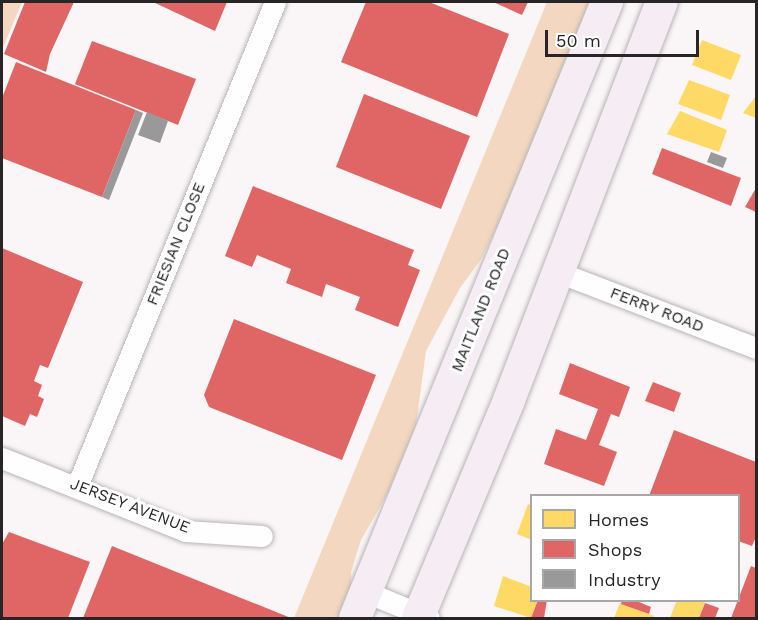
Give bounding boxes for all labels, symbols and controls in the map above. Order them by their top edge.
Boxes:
scale bar [548,18,702,56]
text: 50 m [556,30,601,51]
street label: FRIESIAN CLOSE [143,180,209,308]
street label: MAITLAND ROAD [447,245,515,375]
street label: FERRY ROAD [607,283,707,337]
street label: JERSEY AVENUE [67,474,193,538]
legend [530,494,740,602]
text: Homes [588,509,649,530]
text: Shops [588,539,642,560]
text: Industry [588,569,660,590]

